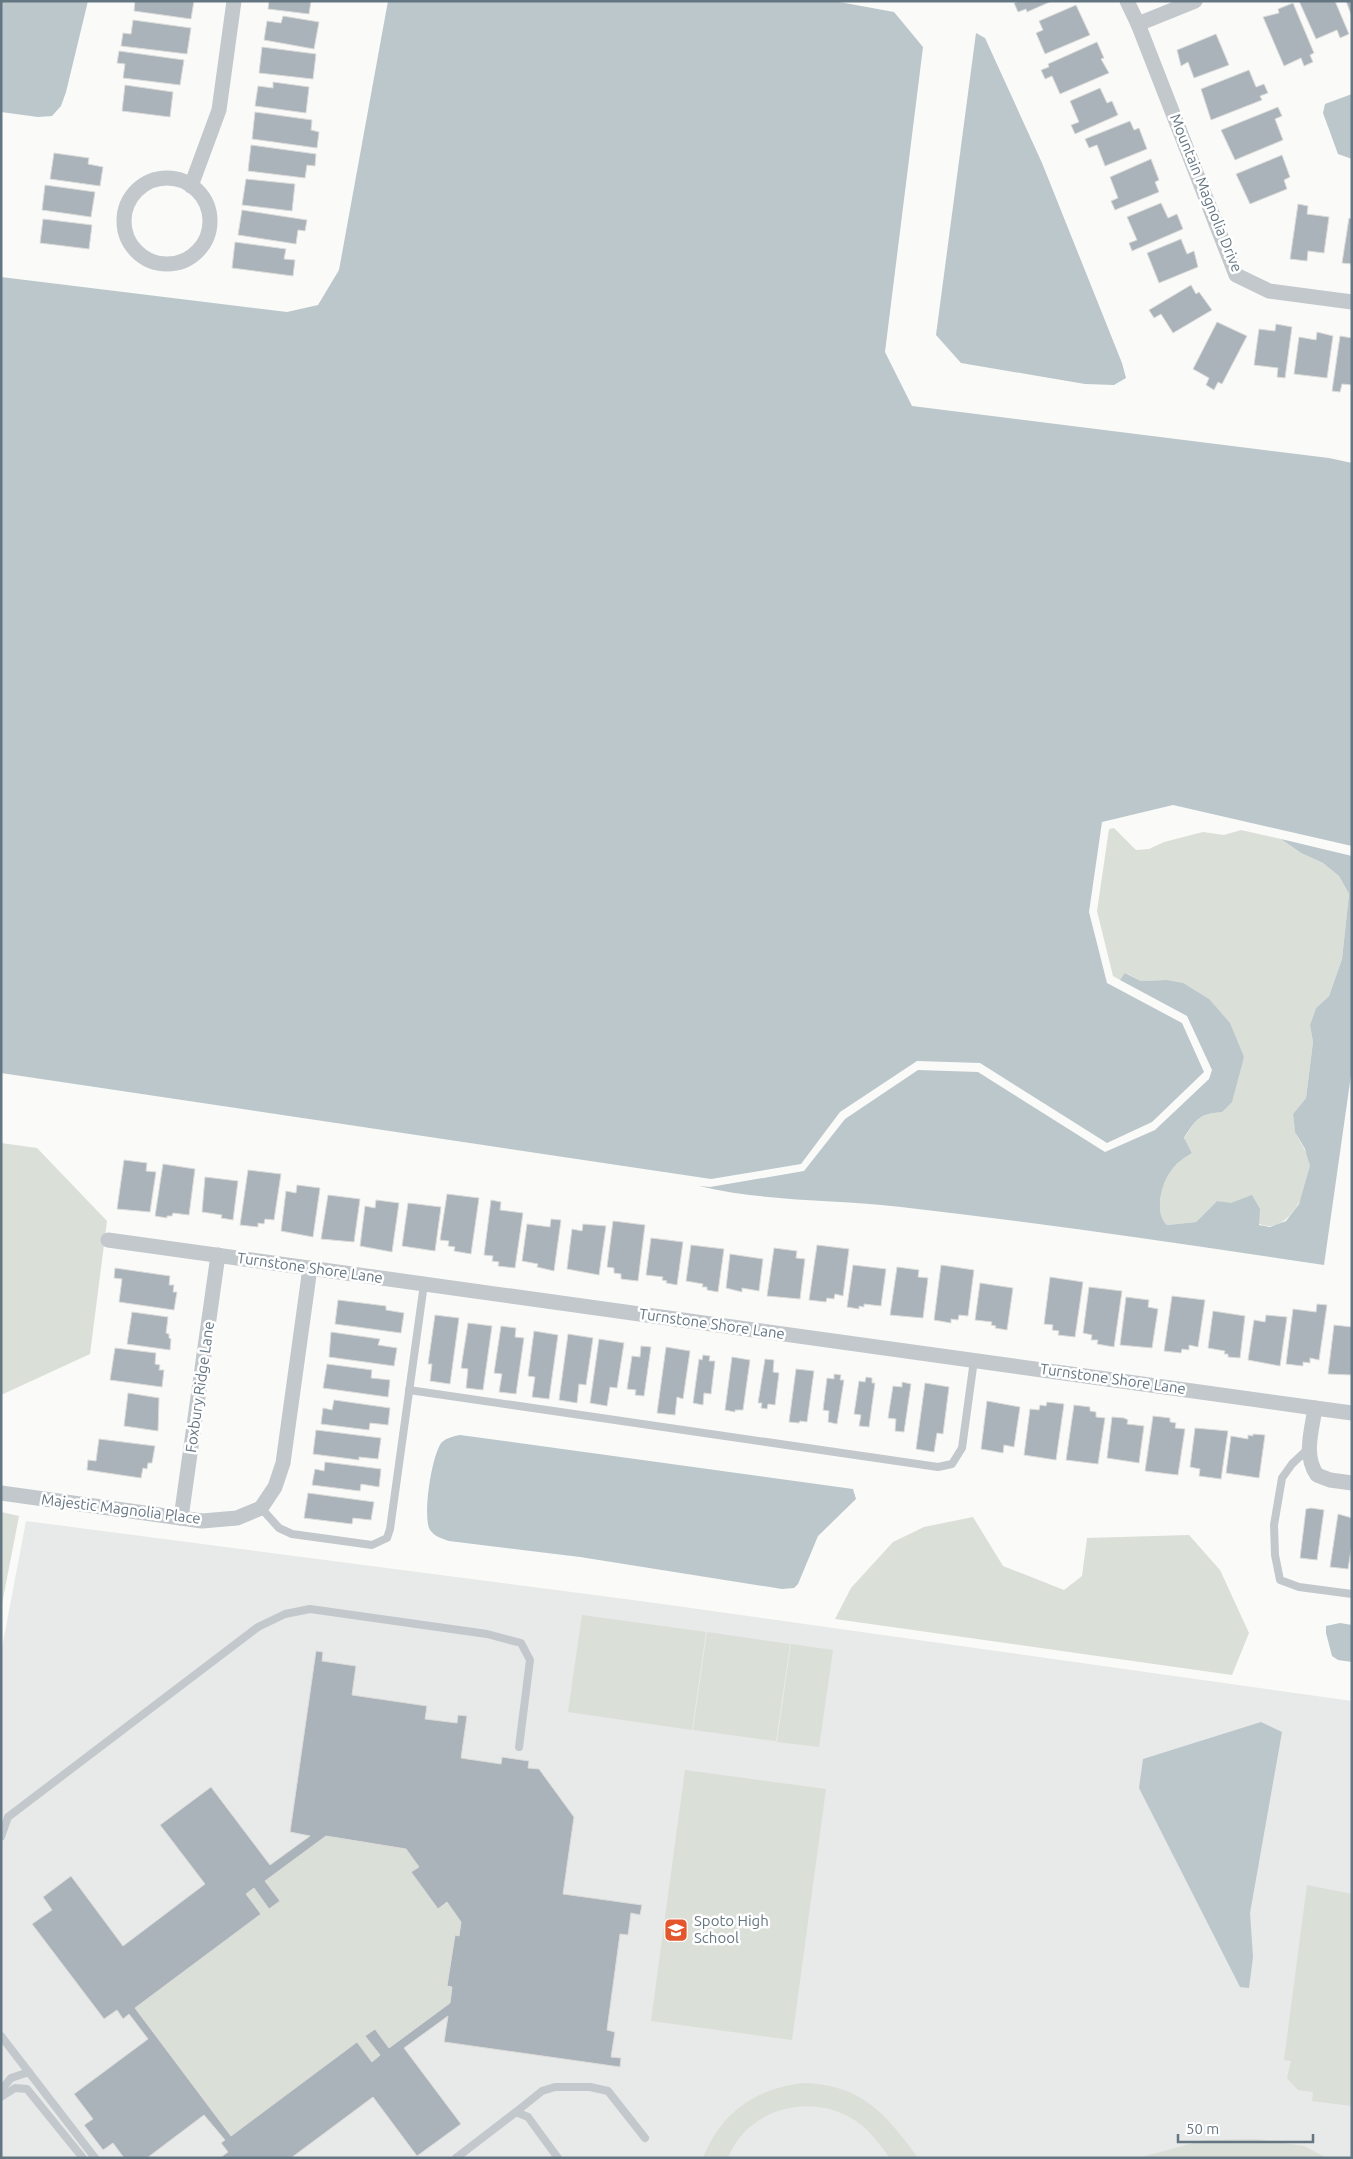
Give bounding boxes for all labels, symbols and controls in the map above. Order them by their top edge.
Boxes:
street label: Mountain Magnolia Drive [1167,111,1246,274]
street label: Turnstone Shore Lane [236,1249,384,1286]
street label: Turnstone Shore Lane [638,1305,786,1342]
street label: Foxbury Ridge Lane [182,1320,217,1454]
street label: Turnstone Shore Lane [1039,1360,1187,1397]
street label: Majestic Magnolia Place [40,1490,202,1527]
place label: Spoto High School [694,1912,769,1946]
school or university icon: Spoto High School [663,1917,689,1943]
scale bar [1178,2112,1313,2144]
text: 50 m [1186,2120,1219,2137]

